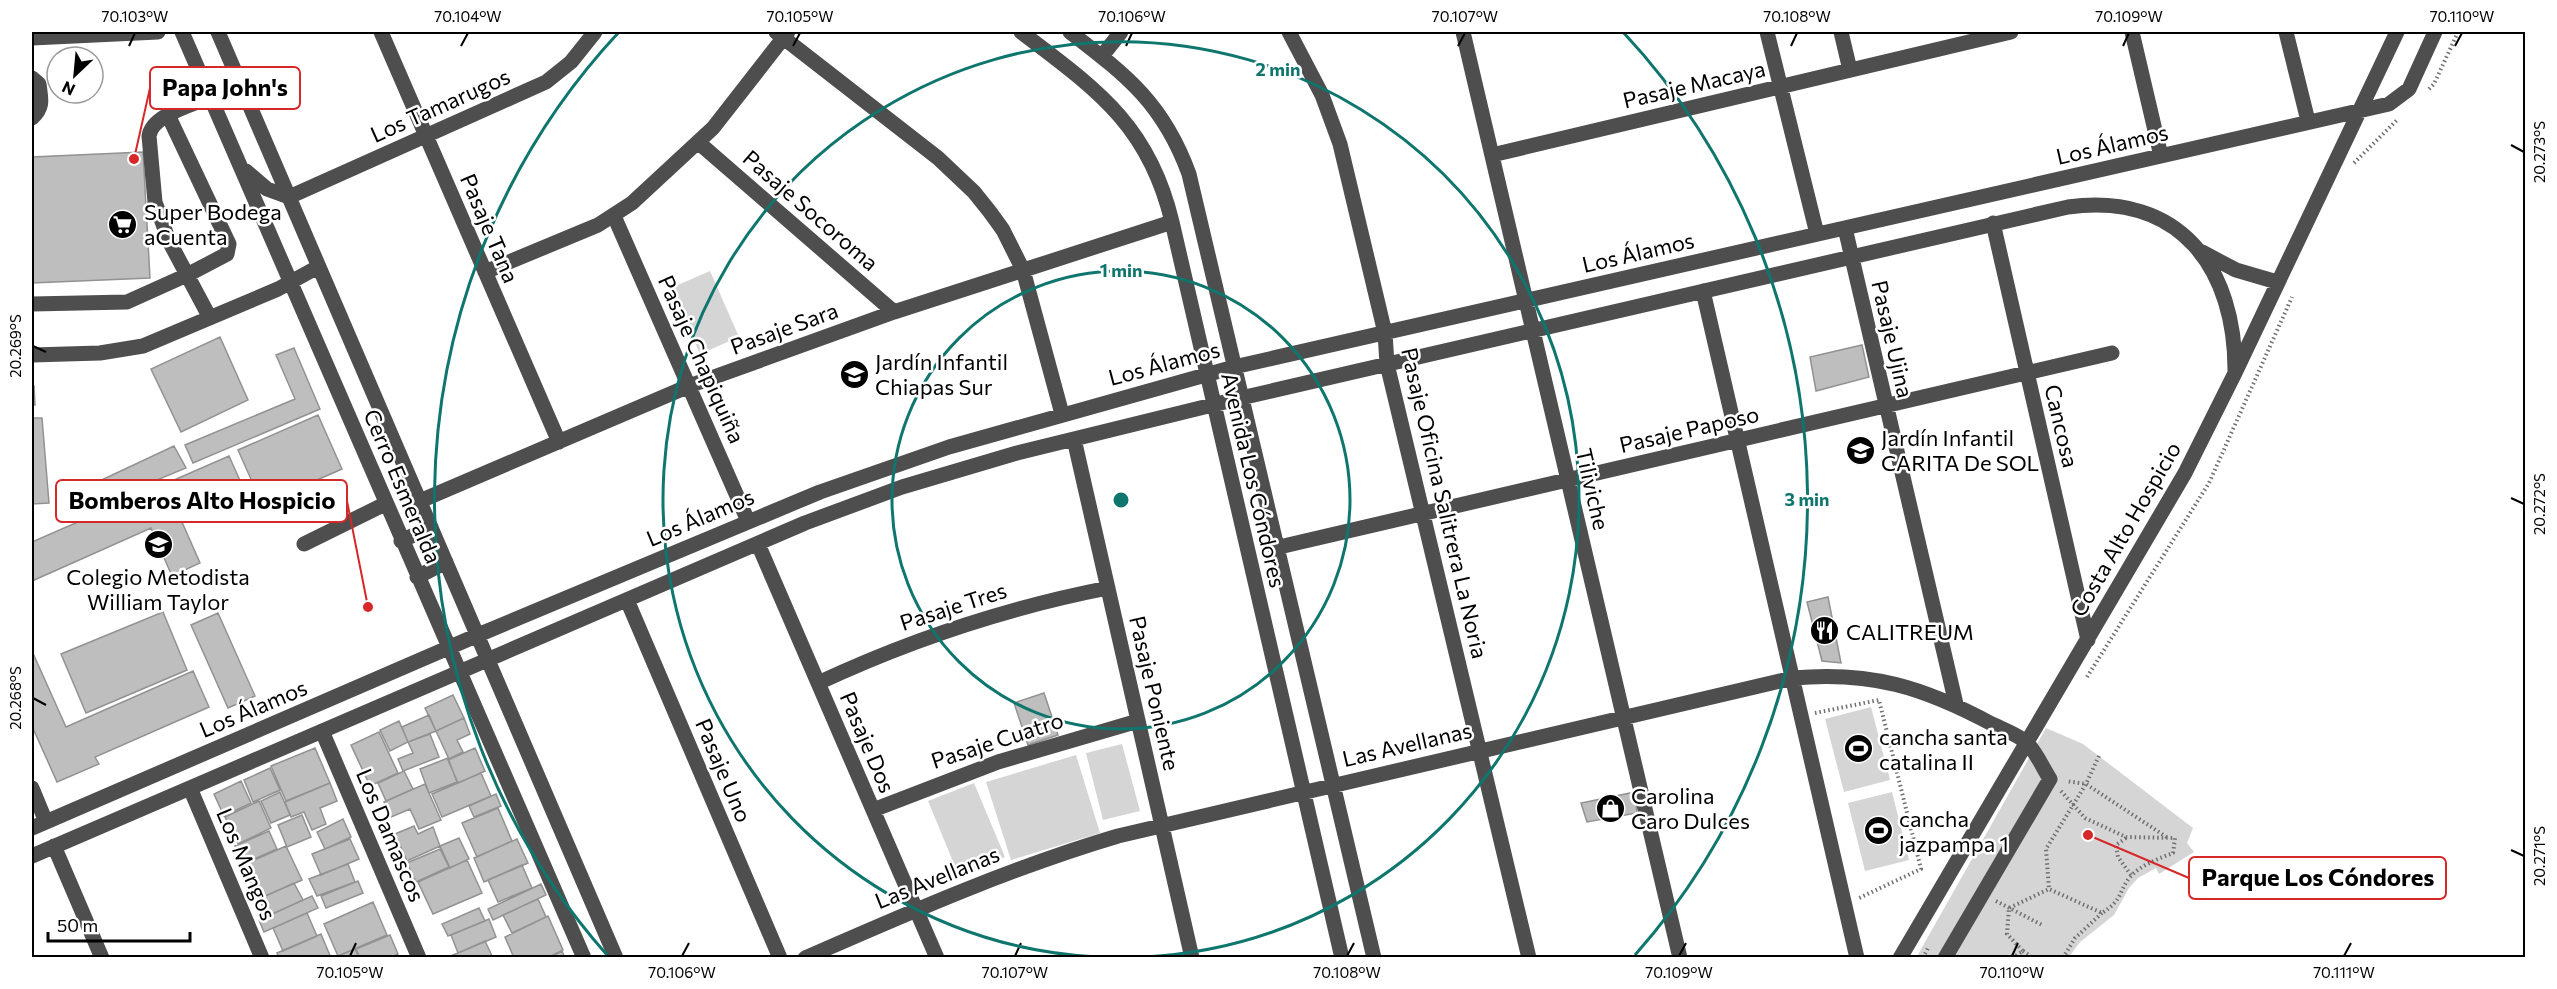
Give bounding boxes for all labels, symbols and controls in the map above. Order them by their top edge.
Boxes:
text: 70.103°W [102,7,168,25]
text: 70.104°W [434,7,502,25]
text: 70.105°W [767,7,833,25]
text: 70.106°W [1098,7,1166,25]
text: 70.107°W [1432,7,1498,25]
text: 70.108°W [1763,7,1831,25]
text: 70.109°W [2095,7,2163,25]
text: 70.110°W [2430,7,2494,25]
north arrow [45,45,105,105]
street label: Pasaje Macaya [1620,54,1768,114]
text: 2 min [1256,58,1300,80]
street label: Los Tamarugos [366,62,514,148]
callout: Papa John's [150,67,300,109]
text: Papa John's [162,72,288,101]
text: N [59,78,78,100]
street label: Los Álamos [2053,118,2171,170]
text: 20.273°S [2530,121,2548,183]
street label: Pasaje Socoroma [738,144,884,276]
street label: Pasaje Tana [455,169,525,287]
place label: Super Bodega aCuenta [144,198,282,250]
supermarket icon: Super Bodega aCuenta [107,208,139,240]
street label: Los Álamos [1579,226,1697,278]
text: 1 min [1100,259,1142,281]
street label: Pasaje Chapiquiña [653,271,751,447]
street label: Pasaje Ujina [1866,278,1920,400]
street label: Pasaje Sara [726,296,842,360]
text: 20.269°S [6,314,24,378]
street label: Los Álamos [1105,335,1223,391]
street label: Pasaje Oficina Salitrera La Noria [1396,345,1494,661]
place label: Jardín Infantil Chiapas Sur [875,348,1008,400]
school or university icon: Jardín Infantil Chiapas Sur [838,358,870,390]
street label: Avenida Los Cóndores [1216,370,1292,590]
street label: Cancosa [2039,382,2085,470]
street label: Pasaje Paposo [1616,400,1762,458]
street label: Cerro Esmeralda [358,405,448,567]
place label: Jardín Infantil CARITA De SOL [1881,424,2039,476]
school or university icon: Jardín Infantil CARITA De SOL [1844,434,1876,466]
street label: Costa Alto Hospicio [2064,437,2186,621]
street label: Tiliviche [1571,446,1615,532]
text: 20.272°S [2530,473,2548,535]
callout: Bomberos Alto Hospicio [56,480,347,522]
street label: Los Álamos [642,482,758,552]
text: Bomberos Alto Hospicio [68,485,336,514]
text: 3 min [1784,488,1830,510]
centre of rings [1111,490,1131,510]
school or university icon: Colegio Metodista William Taylor [142,528,174,560]
place label: Colegio Metodista William Taylor [66,563,250,615]
street label: Pasaje Tres [896,576,1010,636]
street label: Pasaje Poniente [1124,613,1186,773]
restaurant icon: CALITREUM [1809,615,1841,647]
place label: CALITREUM [1846,618,1974,645]
text: 20.268°S [6,666,24,730]
street label: Los Álamos [195,673,311,743]
street label: Pasaje Dos [835,687,901,797]
street label: Pasaje Cuatro [927,706,1067,774]
street label: Pasaje Uno [690,714,758,826]
street label: Las Avellanas [1340,716,1474,772]
place label: cancha santa catalina II [1879,723,2008,775]
sports icon: cancha santa catalina II [1842,733,1874,765]
street label: Los Damascos [351,764,431,906]
place label: Carolina Caro Dulces [1631,782,1750,834]
shop icon: Carolina Caro Dulces [1594,792,1626,824]
street label: Los Mangos [211,804,283,924]
place label: cancha jazpampa 1 [1899,805,2009,857]
sports icon: cancha jazpampa 1 [1862,815,1894,847]
text: 20.271°S [2530,826,2548,886]
street label: Las Avellanas [871,840,1003,914]
callout: Parque Los Cóndores [2189,857,2446,899]
text: Parque Los Cóndores [2201,862,2435,891]
scale bar [48,905,190,943]
text: 50 m [57,914,98,936]
text: 70.105°W [317,963,383,981]
text: 70.106°W [648,963,716,981]
text: 70.107°W [982,963,1048,981]
text: 70.108°W [1313,963,1381,981]
text: 70.109°W [1645,963,1713,981]
text: 70.110°W [1980,963,2044,981]
text: 70.111°W [2313,963,2375,981]

